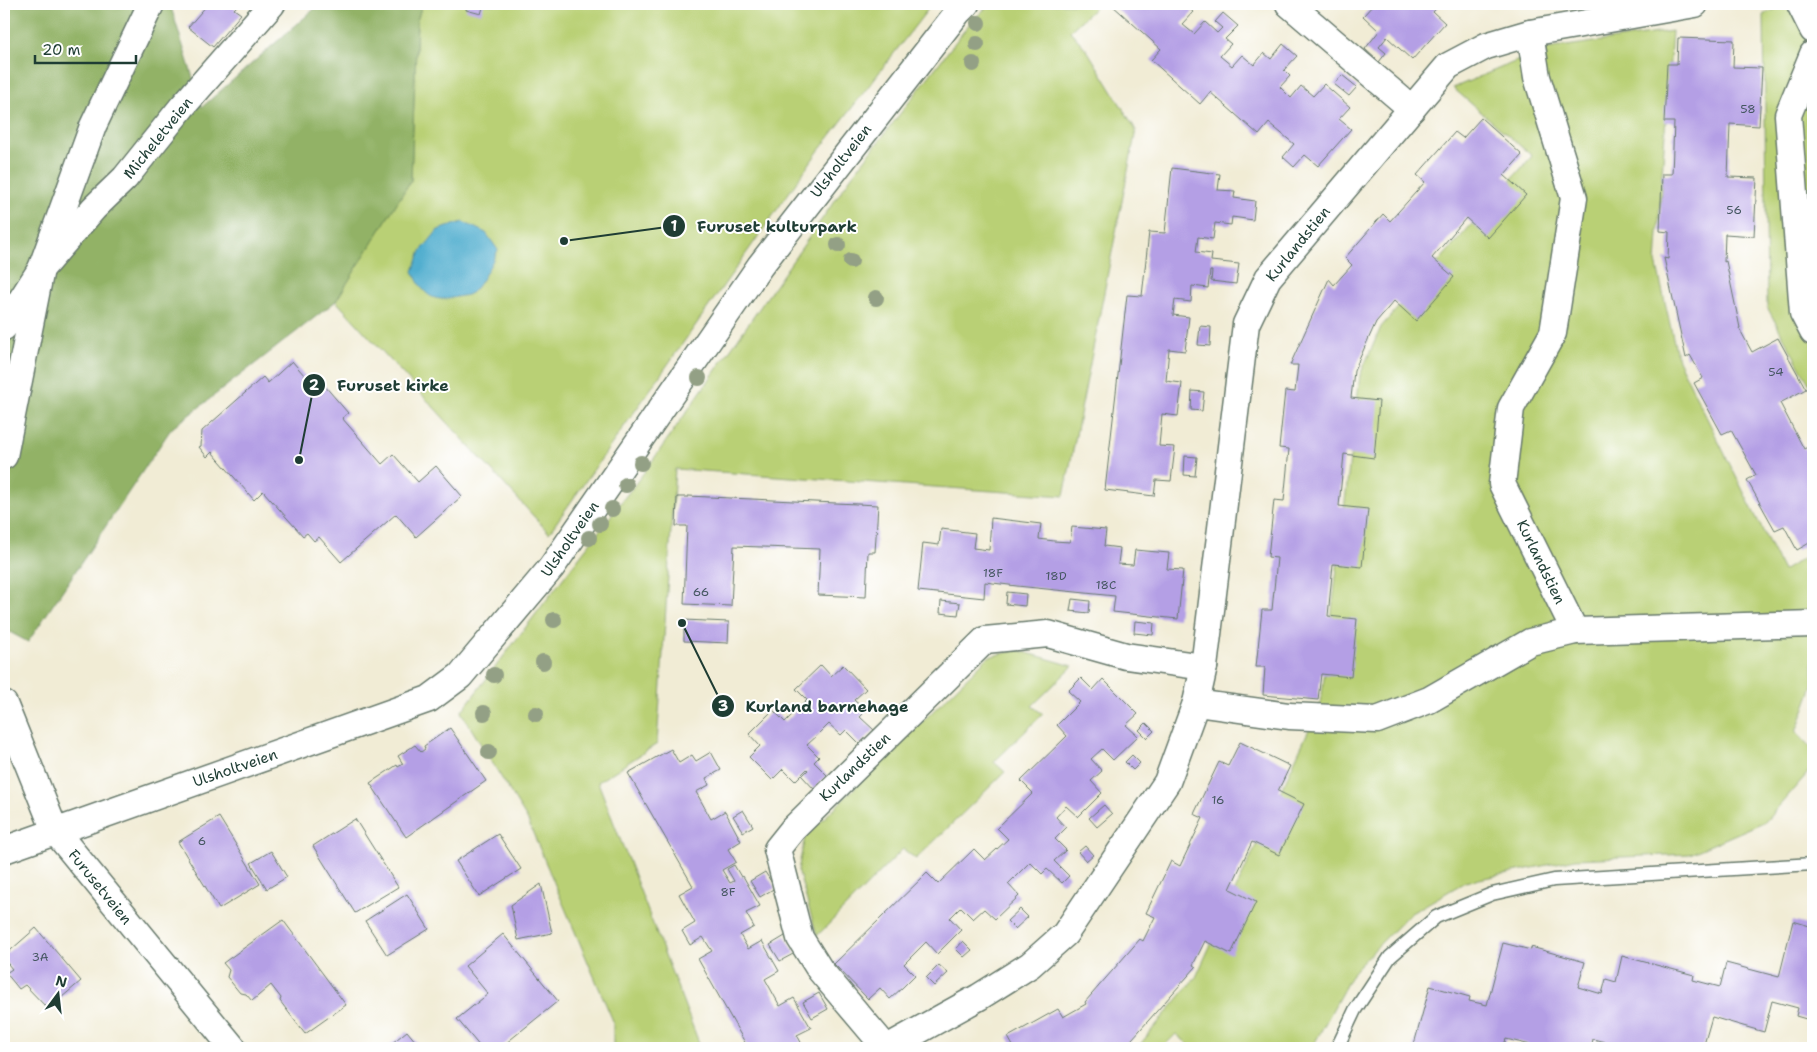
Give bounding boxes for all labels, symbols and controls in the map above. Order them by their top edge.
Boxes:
scale bar [35,32,136,64]
text: 20 m [42,40,81,60]
street label: Micheletveien [119,93,197,183]
house number: 58 [1740,101,1756,117]
street label: Ulsholtveien [806,120,876,202]
street label: Kurlandstien [1261,202,1335,286]
house number: 56 [1726,202,1742,218]
callout: Furuset kulturpark [662,211,867,242]
text: 1 [671,216,678,236]
text: Furuset kulturpark [697,216,857,237]
house number: 54 [1768,364,1784,380]
callout: Furuset kirke [302,369,459,400]
text: 2 [309,375,320,395]
text: Furuset kirke [337,375,449,396]
street label: Ulsholtveien [536,497,604,581]
street label: Kurlandstien [1512,517,1570,607]
house number: 18F [983,565,1003,581]
house number: 18D [1045,568,1067,584]
house number: 18C [1096,577,1116,593]
house number: 66 [693,584,709,600]
callout: Kurland barnehage [711,690,919,721]
text: 3 [718,696,728,716]
text: Kurland barnehage [745,696,909,717]
street label: Kurlandstien [815,728,895,806]
street label: Ulsholtveien [190,744,280,792]
house number: 16 [1211,792,1225,808]
house number: 6 [198,833,206,849]
street label: Furusetveien [64,845,136,929]
house number: 8F [720,884,736,900]
house number: 3A [32,949,49,965]
north arrow [32,970,82,1020]
text: N [54,971,69,992]

